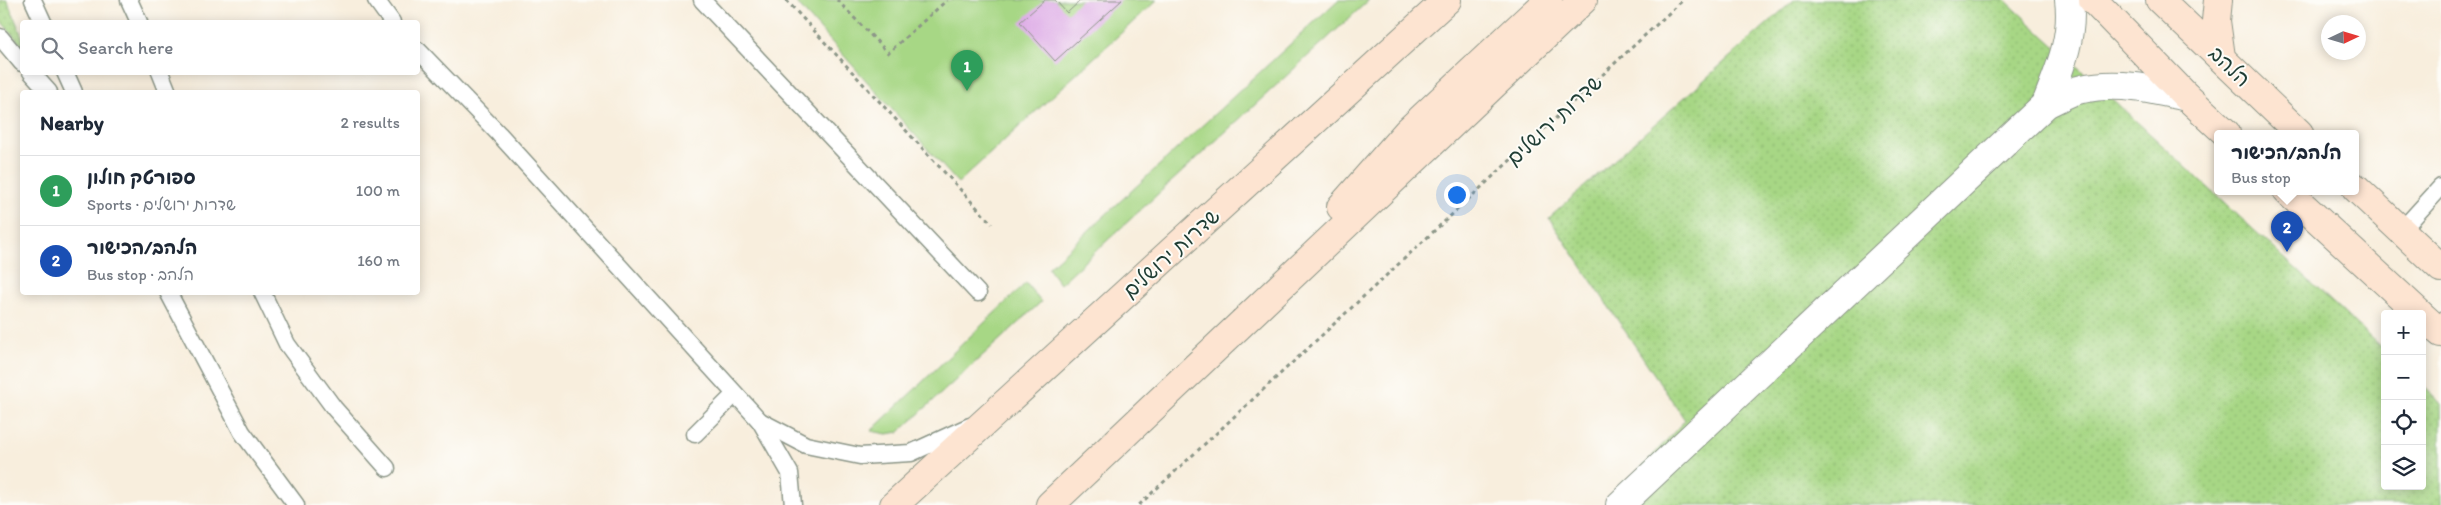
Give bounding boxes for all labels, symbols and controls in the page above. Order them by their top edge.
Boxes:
north arrow [2321,15,2366,60]
search box [20,20,420,75]
icon: search [38,34,66,62]
text: Search here [78,36,173,59]
street label: הלהב [2204,40,2256,92]
pin: 1 [951,50,983,91]
street label: שדרות ירושלים [1501,69,1607,171]
text: Nearby [40,110,104,135]
text: 2 results [340,113,400,132]
popup [2214,130,2359,195]
text: הלהב/הכישור [2231,141,2342,164]
text: ספורטק חולון [87,166,196,189]
text: Bus stop [2231,168,2291,187]
text: 1 [52,181,60,200]
text: 100 m [356,181,400,200]
your location [1444,182,1470,208]
text: Sports · שדרות ירושלים [87,195,236,214]
street label: שדרות ירושלים [1117,203,1225,303]
pin: 2 [2271,211,2303,252]
text: הלהב/הכישור [87,236,198,259]
text: 2 [52,251,60,270]
text: 160 m [357,251,400,270]
text: Bus stop · הלהב [87,265,194,284]
map controls [2381,310,2426,490]
button: + [2381,310,2426,355]
button: − [2381,355,2426,400]
button: locate [2381,400,2426,445]
button: layers [2381,445,2426,490]

